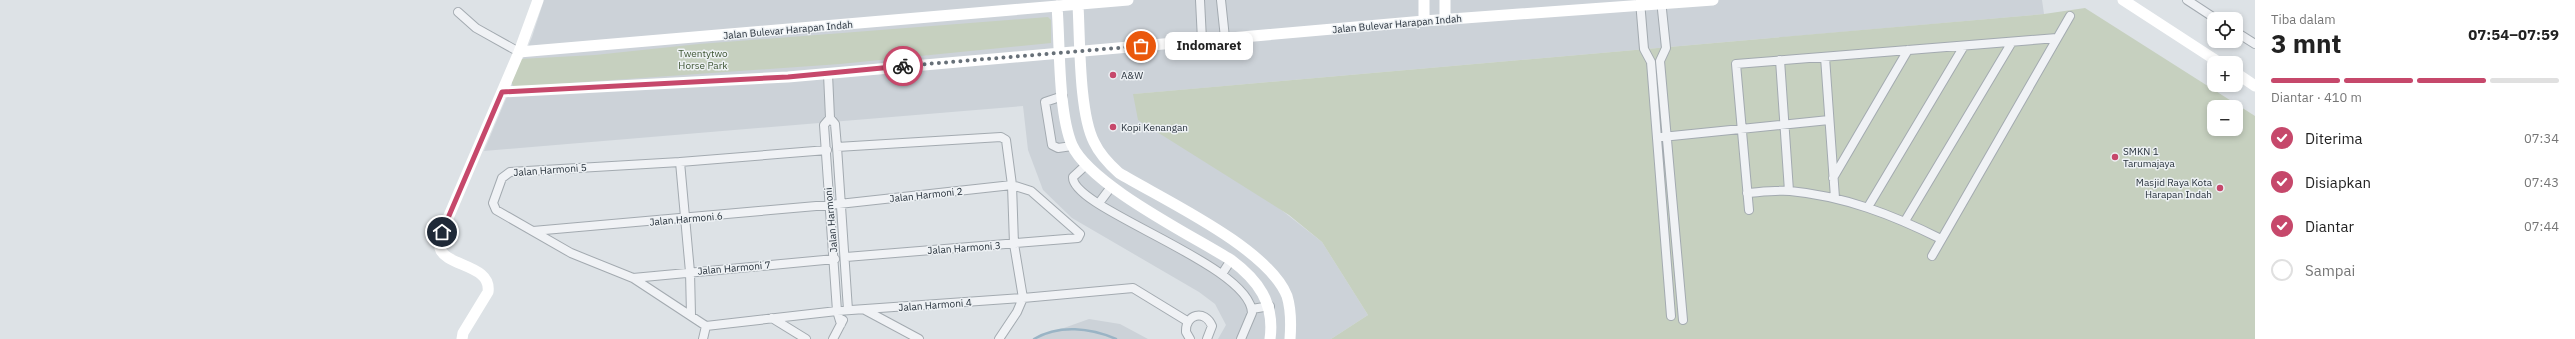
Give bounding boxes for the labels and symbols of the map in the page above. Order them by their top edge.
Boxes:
street label: Jalan Bulevar Harapan Indah [1332,12,1462,36]
street label: Jalan Bulevar Harapan Indah [723,18,853,42]
pin [1124,29,1158,63]
callout: Indomaret [1165,32,1253,60]
courier [883,46,923,86]
park label: Twentytwo Horse Park [678,47,728,72]
place label: A&W [1121,69,1143,82]
marker: A&W [1108,70,1118,80]
place label: Kopi Kenangan [1121,121,1188,134]
marker: Kopi Kenangan [1108,122,1118,132]
place label: SMKN 1 Tarumajaya [2123,145,2175,170]
marker: SMKN 1 Tarumajaya [2110,152,2120,162]
street label: Jalan Harmoni 5 [513,161,587,179]
place label: Masjid Raya Kota Harapan Indah [2136,176,2213,201]
marker: Masjid Raya Kota Harapan Indah [2215,183,2225,193]
street label: Jalan Harmoni 2 [889,185,963,205]
street label: Jalan Harmoni [822,187,840,253]
street label: Jalan Harmoni 6 [649,209,723,229]
pin [425,215,459,249]
street label: Jalan Harmoni 3 [927,239,1001,257]
street label: Jalan Harmoni 7 [697,258,771,278]
street label: Jalan Harmoni 4 [898,296,972,314]

